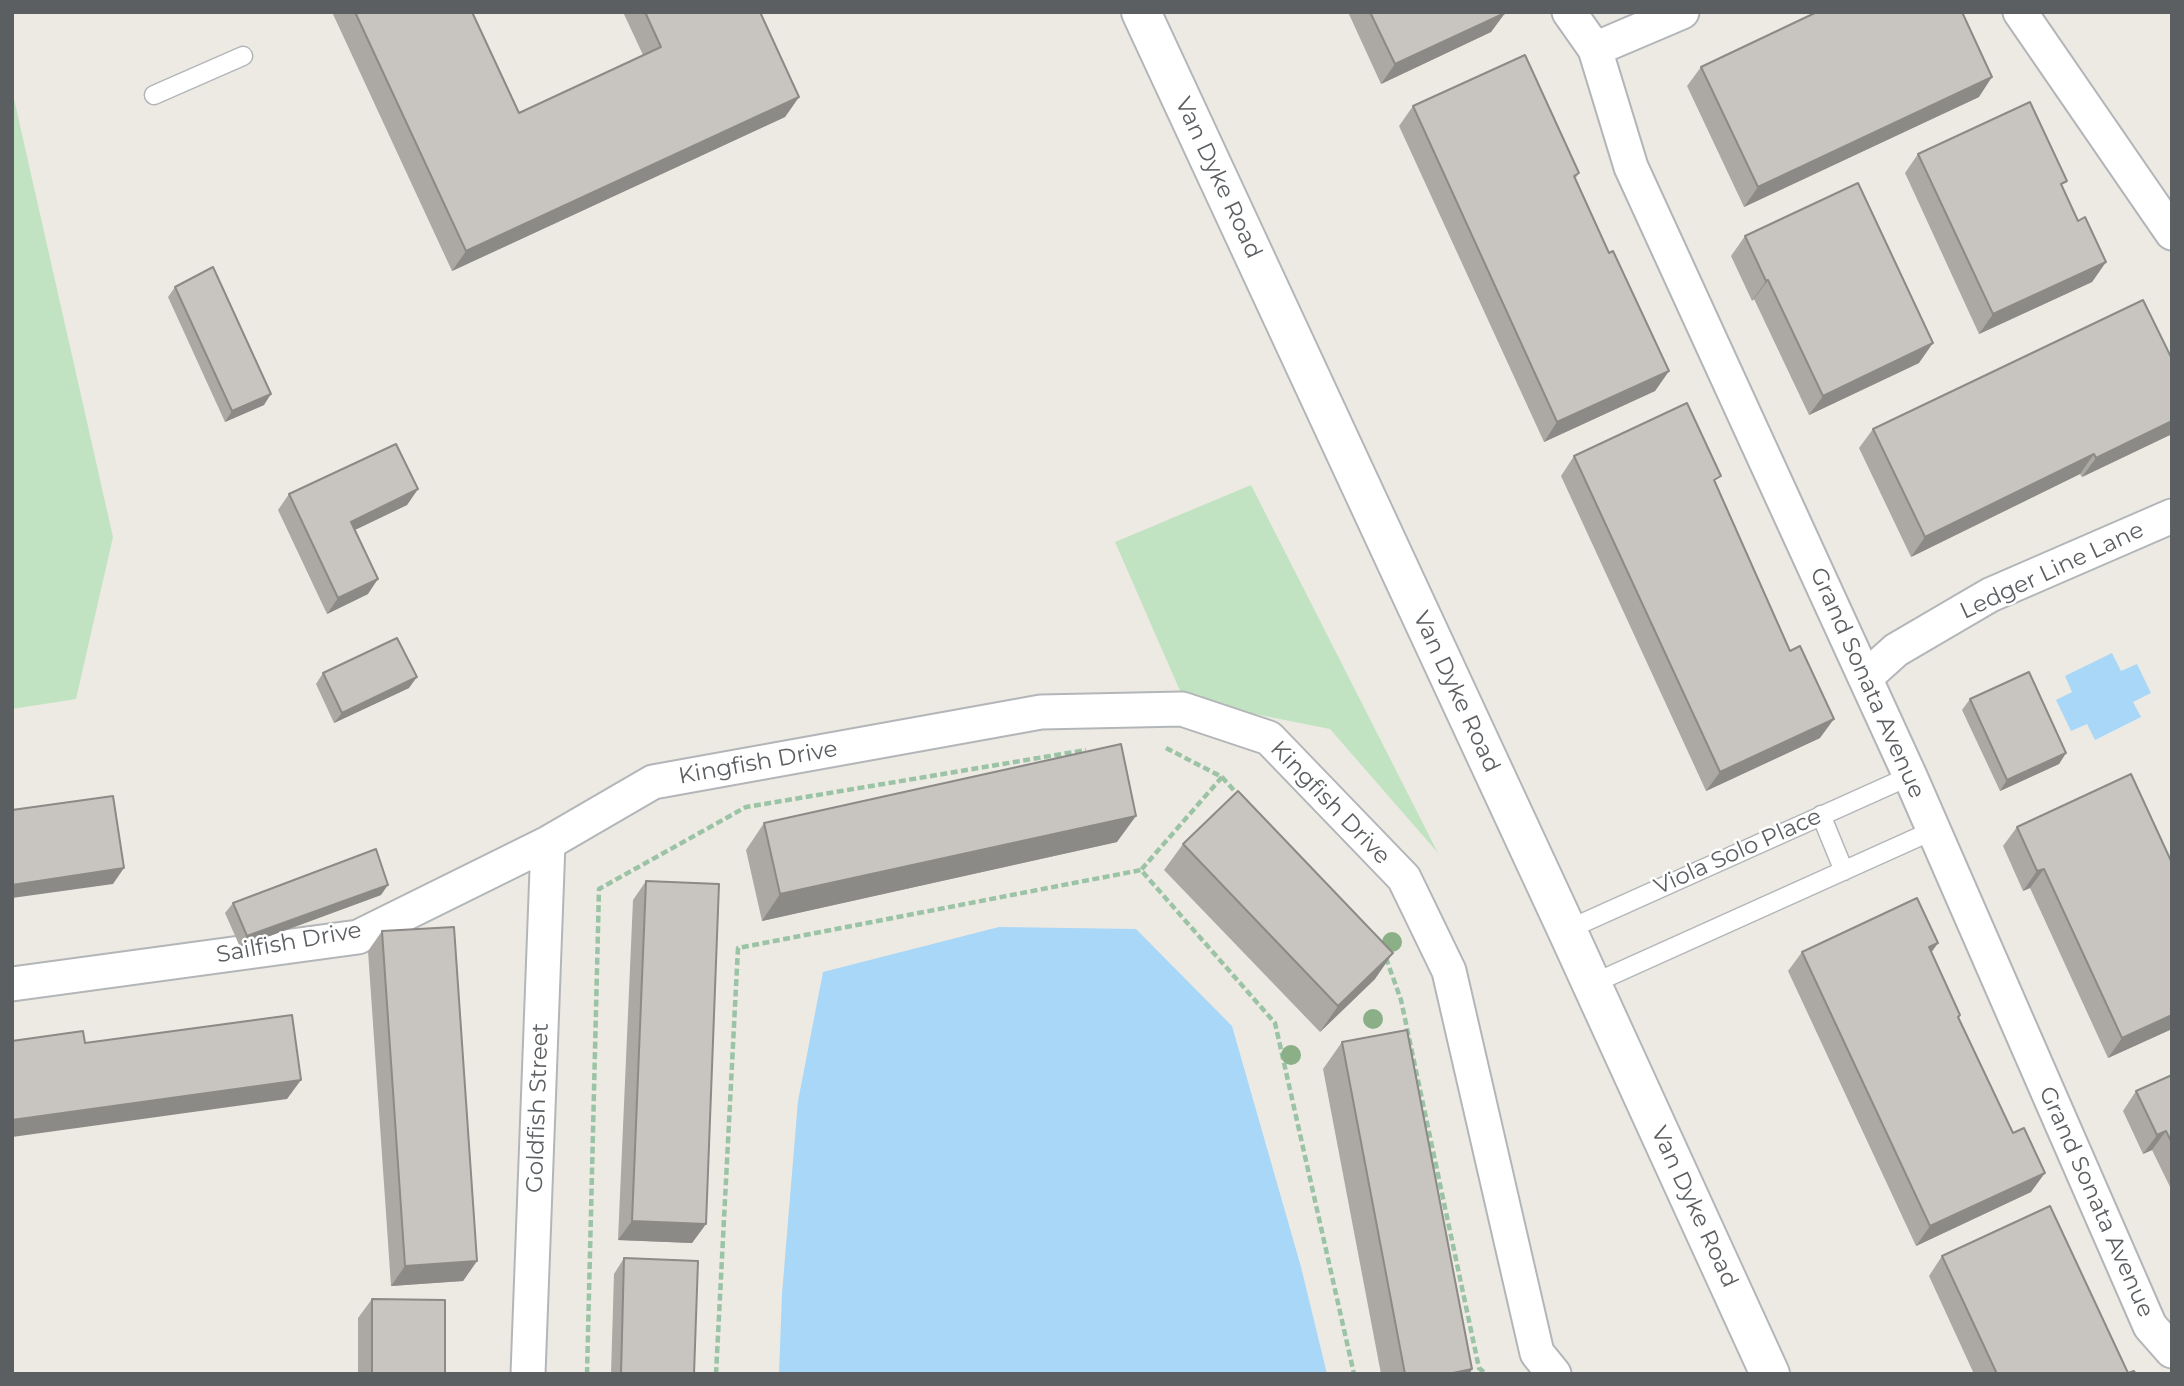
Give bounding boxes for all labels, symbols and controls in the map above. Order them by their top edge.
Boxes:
street label: Van Dyke Road [1169,93,1267,263]
street label: Ledger Line Lane [1956,516,2148,626]
street label: Grand Sonata Avenue [1804,563,1930,803]
street label: Van Dyke Road [1407,607,1505,777]
street label: Kingfish Drive [676,735,840,791]
street label: Kingfish Drive [1264,736,1396,870]
street label: Viola Solo Place [1650,803,1826,901]
street label: Sailfish Drive [214,917,364,969]
street label: Goldfish Street [521,1023,555,1193]
street label: Grand Sonata Avenue [2033,1082,2159,1322]
street label: Van Dyke Road [1645,1122,1743,1292]

